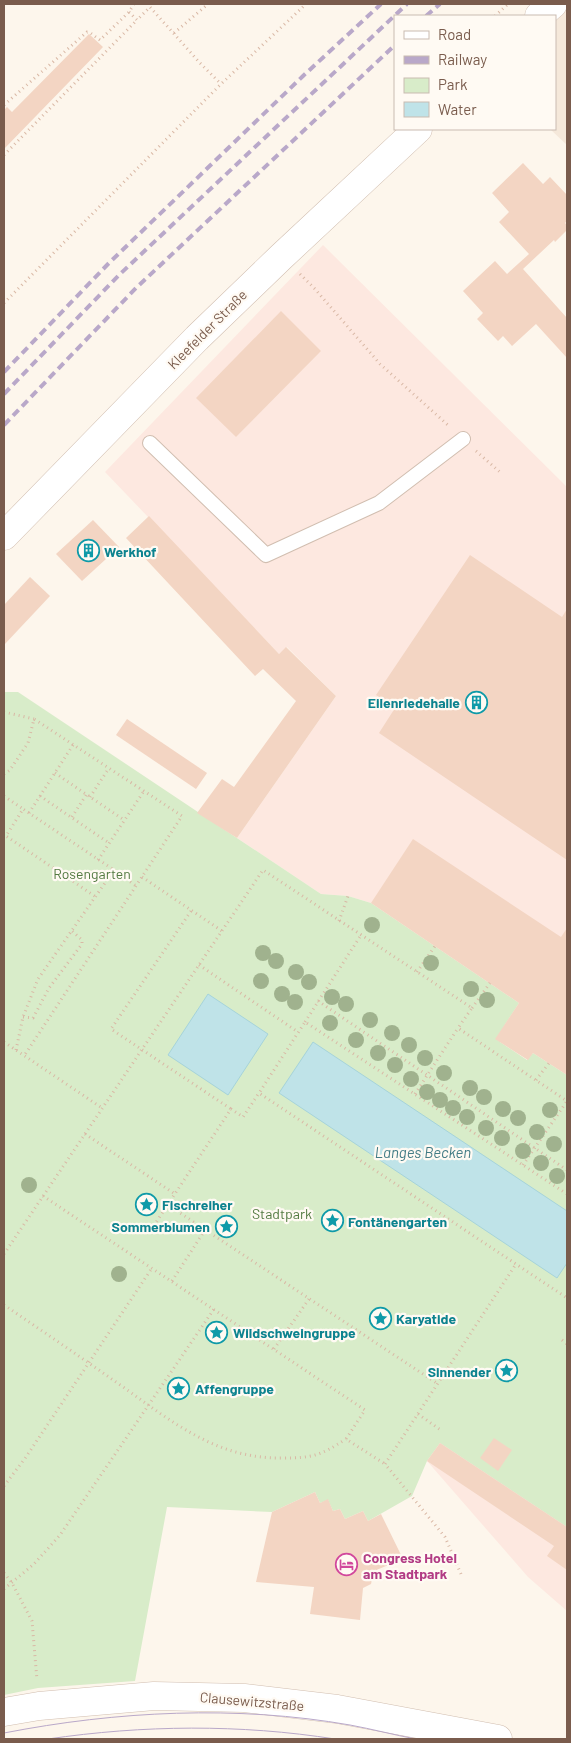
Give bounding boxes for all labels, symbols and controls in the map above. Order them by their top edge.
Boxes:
legend [394,15,556,130]
text: Road [438,25,471,43]
text: Railway [438,50,487,68]
text: Park [438,75,468,93]
text: Water [438,100,477,118]
street label: Kleefelder Straße [164,286,250,372]
building icon: Werkhof [76,539,100,563]
place label: Werkhof [104,543,157,560]
building icon: Eilenriedehalle [464,690,488,714]
place label: Eilenriedehalle [368,694,460,711]
park label: Rosengarten [53,865,131,882]
water label: Langes Becken [375,1143,471,1161]
place icon: Fischreiher [134,1192,158,1216]
place label: Fischreiher [162,1196,233,1213]
park label: Stadtpark [252,1205,312,1222]
place icon: Fontänengarten [320,1209,344,1233]
place label: Fontänengarten [348,1213,447,1230]
place icon: Sommerblumen [214,1214,238,1238]
place label: Sommerblumen [112,1218,210,1235]
place icon: Karyatide [368,1306,392,1330]
place label: Karyatide [396,1310,456,1327]
place icon: Wildschweingruppe [205,1320,229,1344]
place label: Wildschweingruppe [233,1324,356,1341]
place icon: Sinnender [495,1359,519,1383]
place label: Sinnender [428,1363,492,1380]
place icon: Affengruppe [167,1376,191,1400]
place label: Affengruppe [195,1380,274,1397]
place label: Congress Hotel am Stadtpark [363,1549,457,1582]
hotel icon: Congress Hotel am Stadtpark [335,1553,359,1577]
street label: Clausewitzstraße [199,1688,305,1714]

